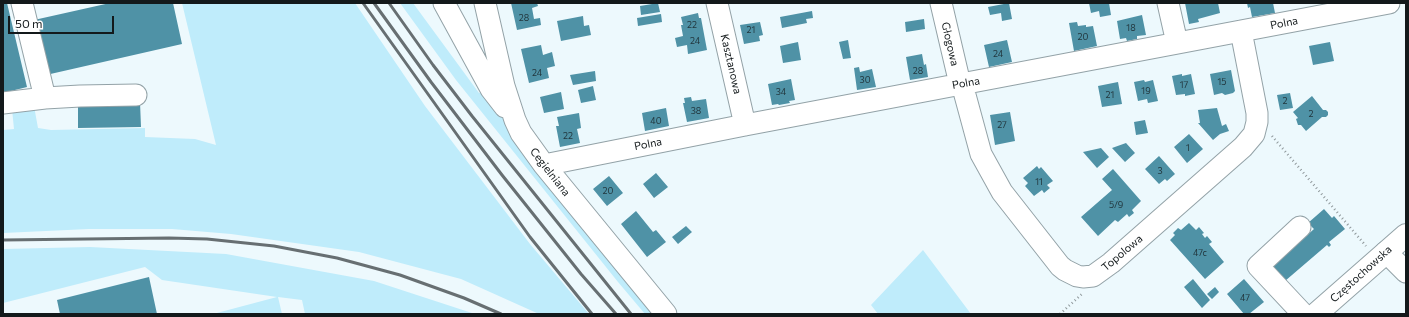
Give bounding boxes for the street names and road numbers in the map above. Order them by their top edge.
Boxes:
street label: Polna [1269,14,1299,32]
street label: Głogowa [939,21,961,67]
street label: Kasztanowa [718,33,744,95]
street label: Polna [951,74,981,92]
street label: Polna [633,135,663,153]
street label: Cegielniana [527,145,573,199]
street label: Topolowa [1099,232,1145,274]
street label: Częstochowska [1327,243,1395,305]

